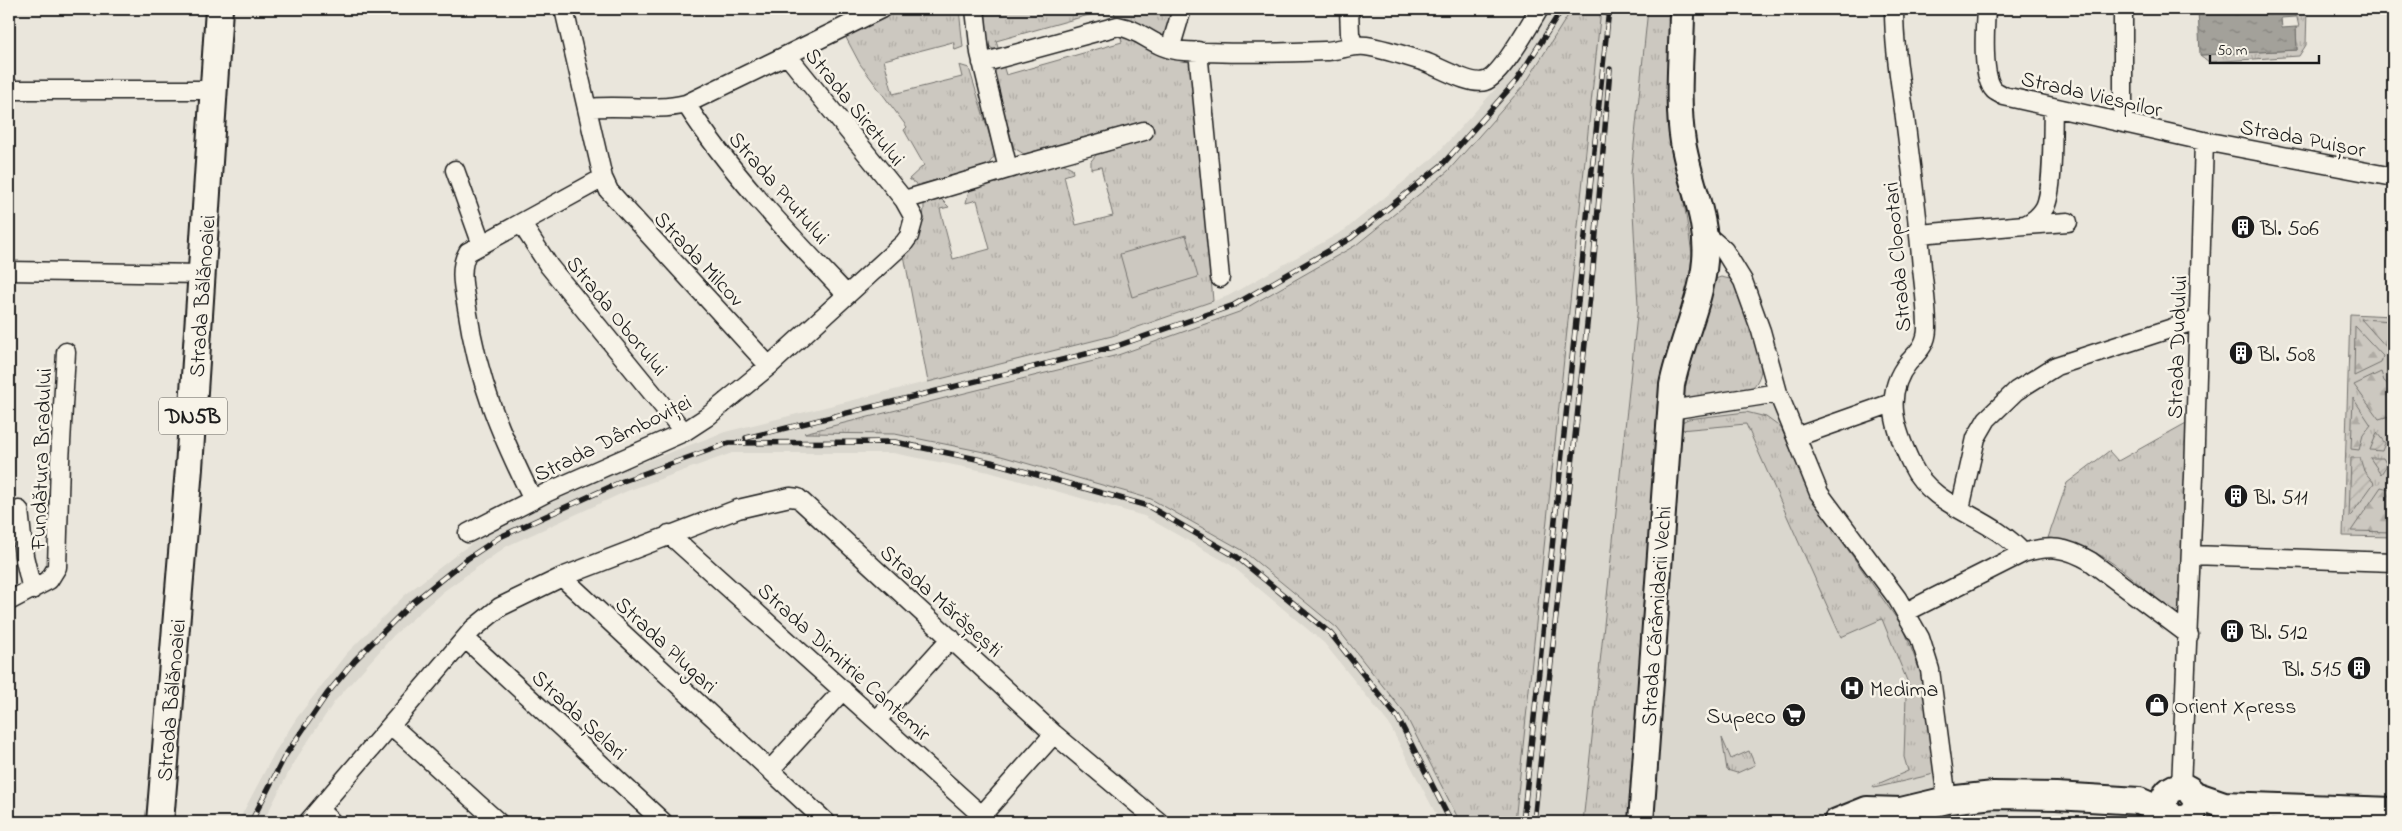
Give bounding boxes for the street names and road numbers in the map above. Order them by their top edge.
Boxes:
street label: Strada Siretului [796,42,912,174]
street label: Strada Viespilor [2017,64,2165,128]
street label: Strada Puișor [2237,112,2368,168]
street label: Strada Prutului [719,125,836,253]
street label: Strada Clopotari [1876,180,1921,333]
street label: Strada Milcov [645,205,751,315]
street label: Strada Bălănoaiei [182,214,226,378]
street label: Strada Oborului [557,250,674,384]
street label: Strada Dudului [2161,275,2197,419]
street label: Fundătura Bradului [24,367,62,552]
street label: Strada Dâmboviței [529,388,698,492]
road number: DN5B [159,398,227,434]
street label: Strada Cărămidarii Vechi [1634,505,1682,728]
street label: Strada Mărășești [871,538,1009,666]
street label: Strada Dimitrie Cantemir [749,576,937,750]
street label: Strada Plugari [606,590,723,703]
street label: Strada Bălănoaiei [150,618,196,783]
street label: Strada Șelari [523,663,633,769]

